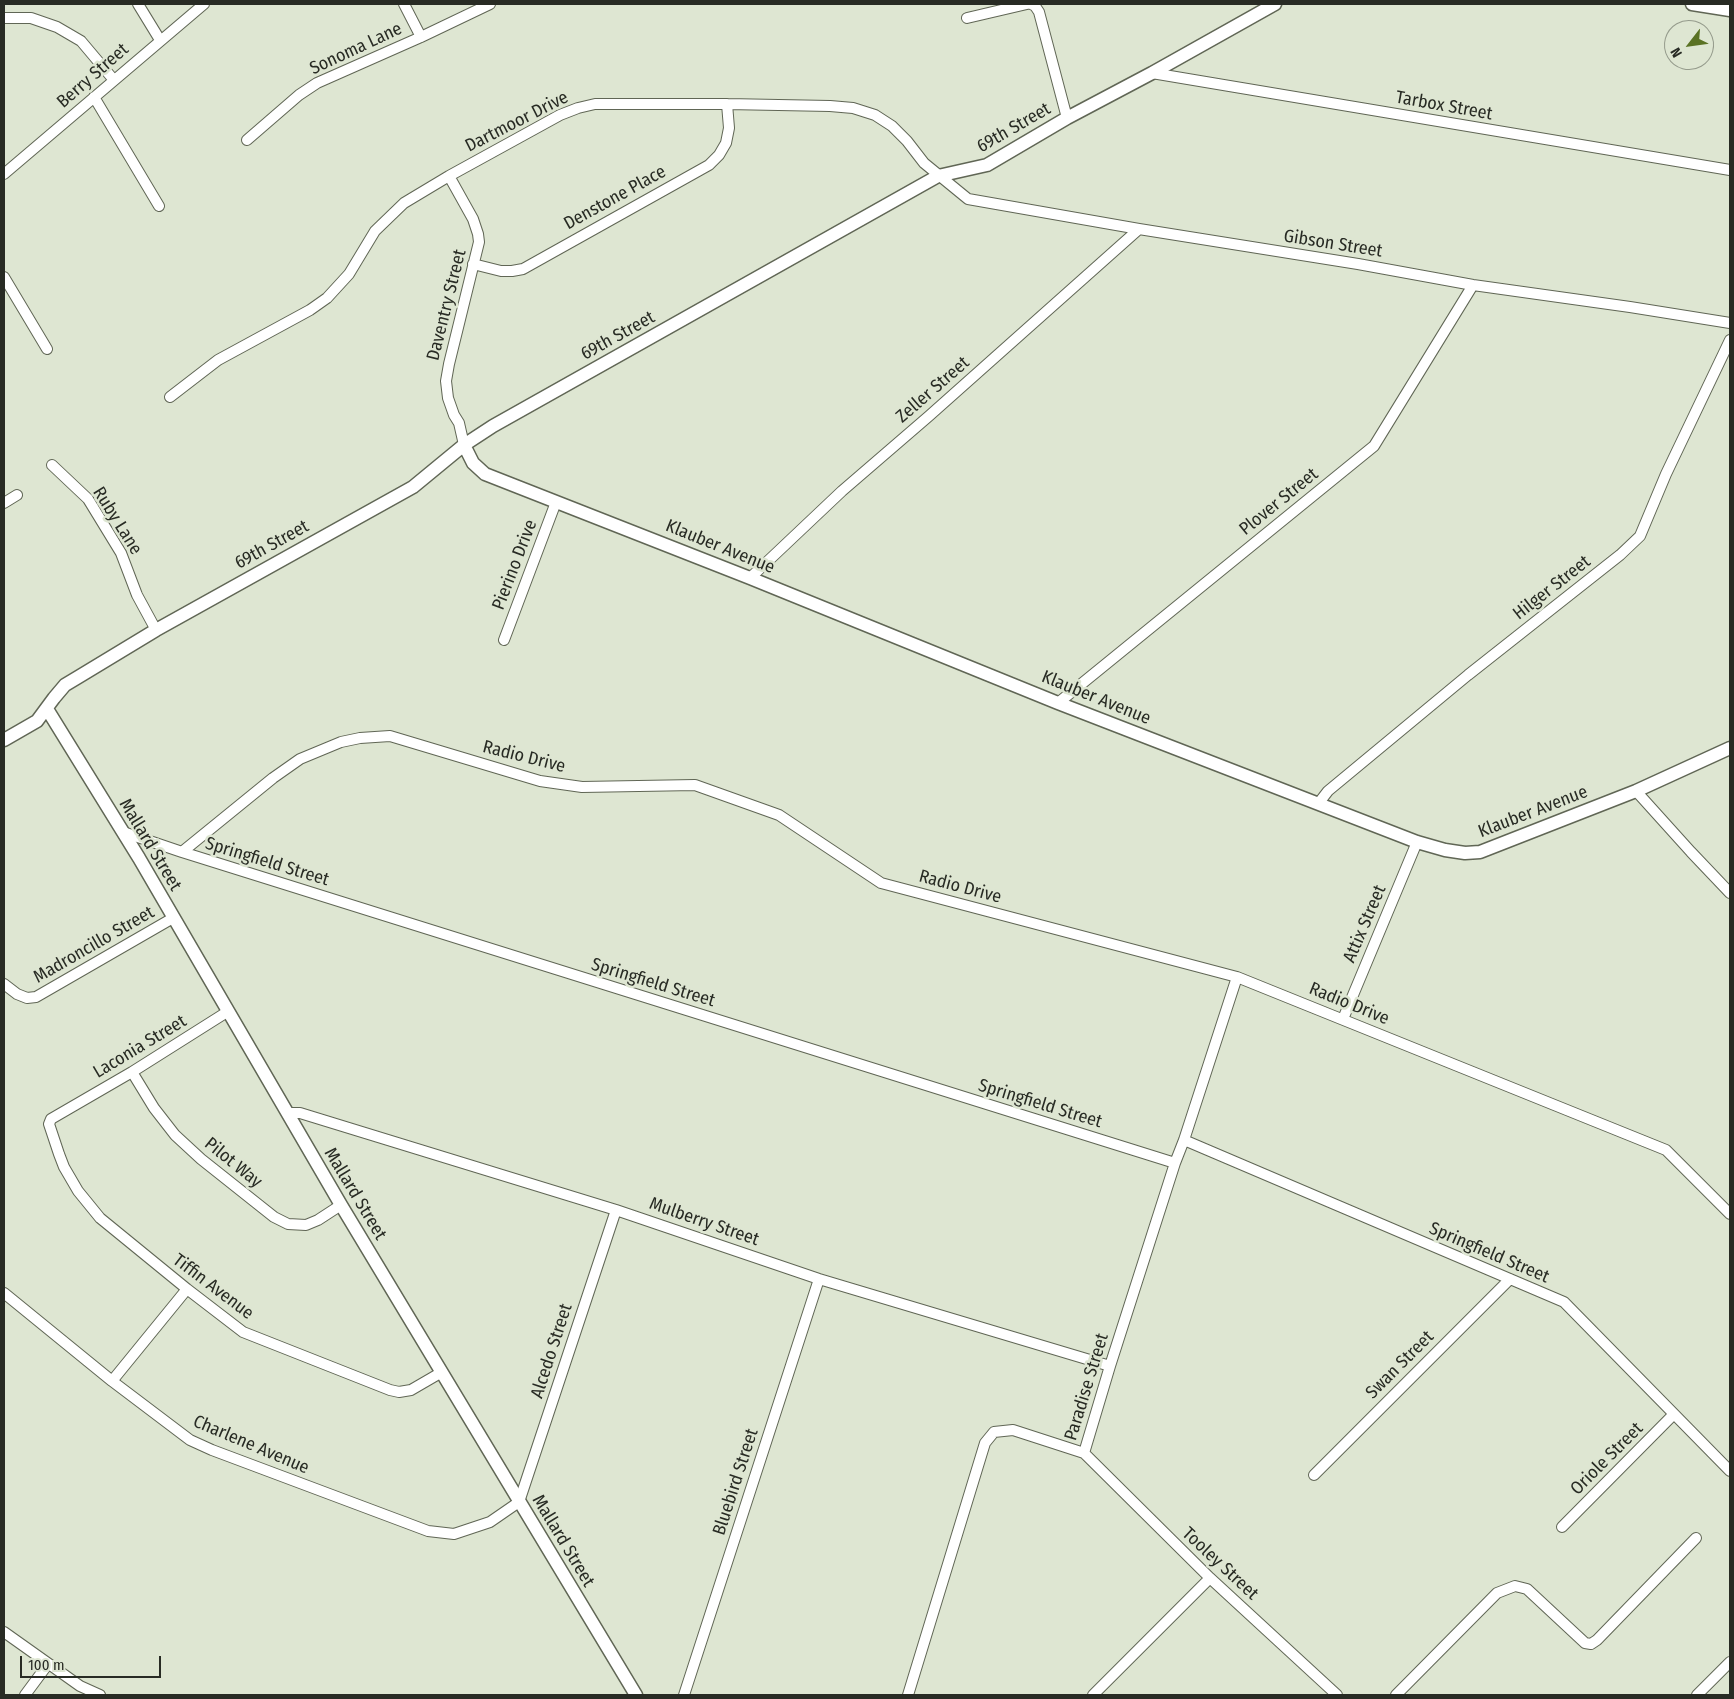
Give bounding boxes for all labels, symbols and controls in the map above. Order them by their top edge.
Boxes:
street label: Sonoma Lane [306,18,406,80]
north arrow [1664,20,1714,70]
street label: Berry Street [53,39,133,113]
text: N [1667,44,1686,60]
street label: Dartmoor Drive [462,87,572,157]
street label: Tarbox Street [1394,87,1494,125]
street label: 69th Street [973,98,1055,158]
street label: Denstone Place [560,161,670,235]
street label: Gibson Street [1282,226,1384,262]
street label: Daventry Street [423,247,471,363]
street label: 69th Street [577,307,659,365]
street label: Zeller Street [892,352,974,428]
street label: Plover Street [1235,464,1323,540]
street label: Ruby Lane [88,483,146,559]
street label: Klauber Avenue [662,515,778,579]
street label: 69th Street [231,516,313,574]
street label: Pierino Drive [488,517,542,613]
street label: Hilger Street [1509,551,1595,625]
street label: Klauber Avenue [1038,666,1154,730]
street label: Radio Drive [480,736,568,778]
street label: Klauber Avenue [1475,781,1591,843]
street label: Mallard Street [114,795,186,895]
street label: Springfield Street [202,833,332,891]
street label: Radio Drive [916,866,1004,908]
street label: Attix Street [1339,882,1391,966]
street label: Madroncillo Street [30,902,158,988]
street label: Springfield Street [588,954,718,1012]
street label: Radio Drive [1306,978,1392,1030]
street label: Laconia Street [90,1011,190,1083]
street label: Springfield Street [975,1075,1105,1133]
street label: Pilot Way [200,1133,266,1193]
street label: Mallard Street [319,1144,391,1244]
street label: Mulberry Street [646,1193,762,1251]
street label: Springfield Street [1426,1218,1552,1288]
street label: Tiffin Avenue [168,1250,258,1324]
street label: Alcedo Street [527,1301,577,1401]
street label: Swan Street [1362,1327,1438,1403]
street label: Paradise Street [1060,1331,1114,1443]
street label: Charlene Avenue [190,1411,312,1479]
street label: Oriole Street [1566,1418,1648,1500]
street label: Bluebird Street [709,1426,763,1538]
street label: Mallard Street [527,1491,599,1591]
street label: Tooley Street [1177,1523,1263,1605]
scale bar [22,1646,164,1678]
text: 100 m [28,1656,65,1674]

